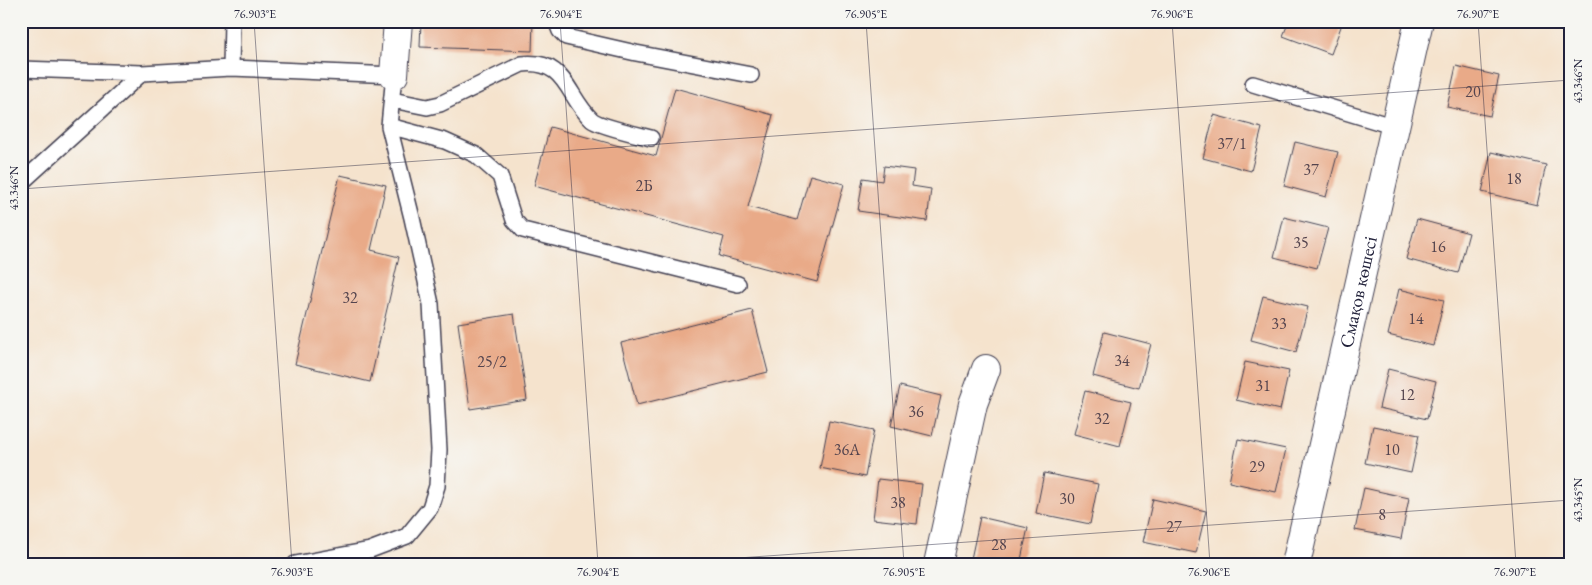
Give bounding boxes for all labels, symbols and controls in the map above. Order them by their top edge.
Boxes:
text: 76.903°E [234,6,276,22]
text: 76.904°E [540,6,582,22]
text: 76.905°E [845,6,887,22]
text: 76.906°E [1151,6,1193,22]
text: 76.907°E [1457,6,1499,22]
text: 43.346°N [1570,58,1586,103]
house number: 20 [1465,81,1481,102]
house number: 37/1 [1217,133,1247,154]
house number: 37 [1303,159,1319,180]
text: 43.346°N [6,165,22,210]
house number: 18 [1506,168,1522,189]
house number: 2Б [635,175,653,196]
house number: 35 [1293,232,1309,253]
street label: Смақов көшесі [1333,233,1383,350]
house number: 16 [1430,236,1446,257]
house number: 32 [342,287,358,308]
house number: 14 [1408,308,1424,329]
house number: 33 [1271,313,1287,334]
house number: 34 [1114,350,1130,371]
house number: 25/2 [477,351,507,372]
house number: 31 [1255,375,1271,396]
house number: 12 [1399,384,1415,405]
house number: 36 [908,401,924,422]
house number: 32 [1094,408,1110,429]
house number: 36А [834,439,861,460]
house number: 10 [1384,439,1400,460]
house number: 29 [1249,456,1265,477]
text: 43.345°N [1570,477,1586,522]
house number: 30 [1059,488,1075,509]
house number: 38 [890,492,906,513]
house number: 8 [1378,504,1386,525]
house number: 27 [1166,516,1182,537]
house number: 28 [991,534,1007,555]
text: 76.903°E [271,564,313,580]
text: 76.904°E [577,564,619,580]
text: 76.905°E [883,564,925,580]
text: 76.906°E [1188,564,1230,580]
text: 76.907°E [1494,564,1536,580]

